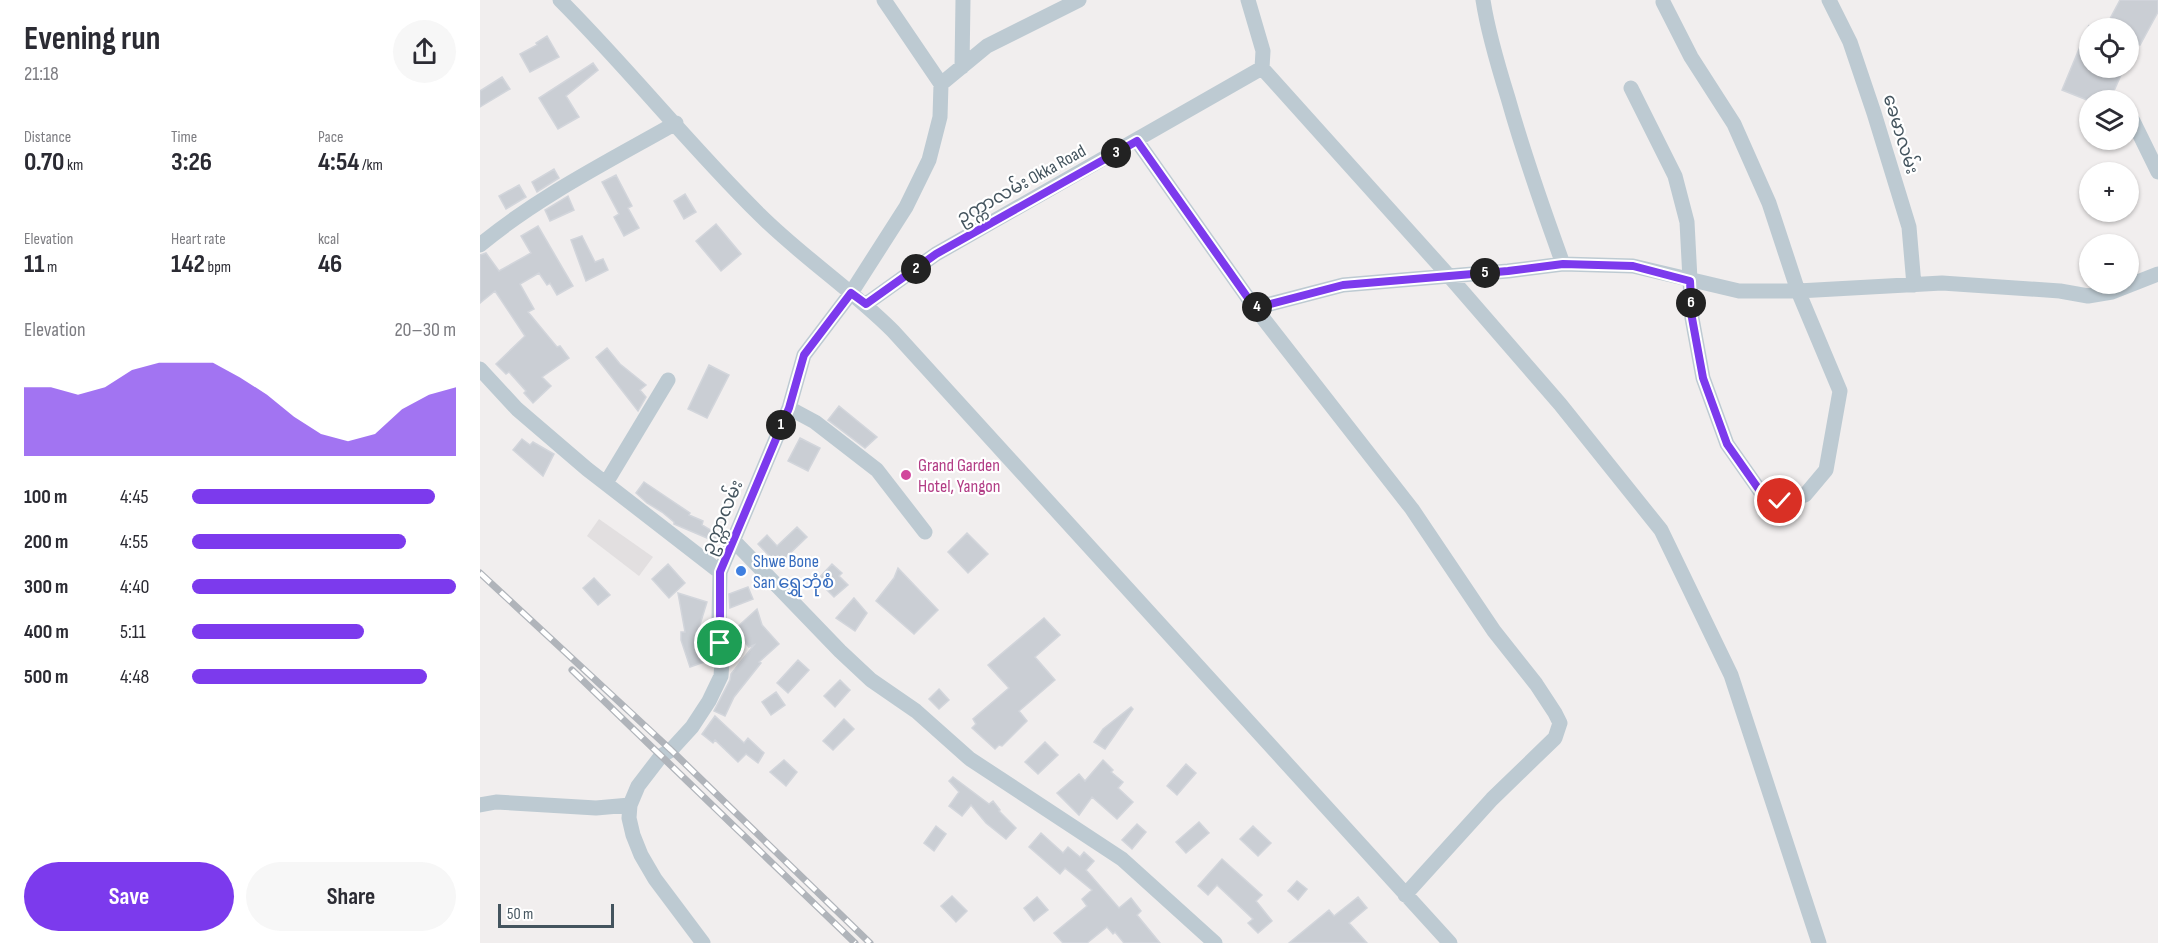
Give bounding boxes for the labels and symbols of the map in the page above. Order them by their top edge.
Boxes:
street label: ခေမာလမ်း [1878,91,1925,177]
street label: ဥက္ကာလမ်း Okka Road [952,138,1091,232]
pin: 3 [1101,138,1131,168]
pin: 2 [901,254,931,284]
pin: 5 [1470,258,1500,288]
pin: 6 [1676,288,1706,318]
pin: 4 [1242,292,1272,322]
pin: 1 [766,410,796,440]
place label: Grand Garden Hotel, Yangon [918,455,1001,497]
marker: Grand Garden Hotel, Yangon [899,468,913,482]
pin [1754,475,1805,526]
street label: ဥက္ကာလမ်း [695,476,751,559]
place label: Shwe Bone San ရွှေဘုံစံ [753,551,834,597]
marker: Shwe Bone San ရွှေဘုံစံ [734,564,748,578]
pin [694,617,745,668]
scale bar [498,901,614,928]

